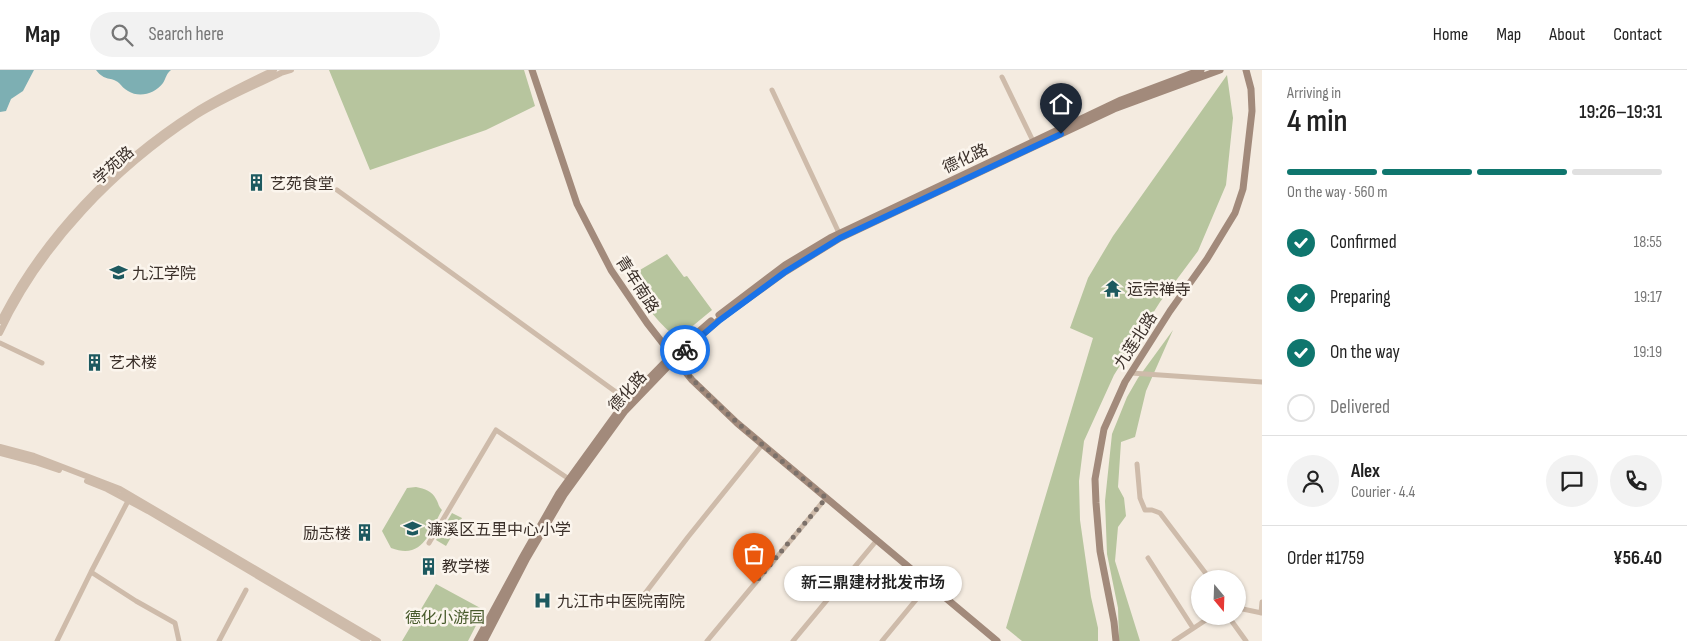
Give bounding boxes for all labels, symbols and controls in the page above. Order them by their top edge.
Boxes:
search box [90,12,440,57]
text: Map [25,20,60,49]
icon: search [108,21,136,49]
text: Search here [148,23,224,46]
text: Home [1433,24,1468,45]
text: Map [1496,24,1521,45]
text: About [1549,24,1585,45]
text: Contact [1613,24,1662,45]
pin [1040,83,1082,134]
text: Arriving in [1287,84,1341,103]
icon: home [1047,90,1075,118]
text: 19:26–19:31 [1579,101,1662,124]
text: 4 min [1287,102,1348,141]
street label: 德化路 [940,141,991,178]
street label: 学苑路 [90,143,138,189]
building icon: 艺苑食堂 [246,173,266,193]
place label: 艺苑食堂 [270,175,334,194]
text: On the way · 560 m [1287,183,1388,202]
icon: check [1287,229,1315,257]
text: Confirmed [1330,231,1397,254]
text: 18:55 [1634,233,1662,252]
street label: 青年南路 [611,253,662,317]
school or university icon: 九江学院 [108,263,128,283]
place label: 九江学院 [132,265,196,284]
temple icon: 运宗禅寺 [1103,279,1123,299]
place label: 运宗禅寺 [1127,281,1191,300]
icon: check [1287,284,1315,312]
text: Preparing [1330,286,1391,309]
text: 19:17 [1634,288,1662,307]
street label: 九莲北路 [1111,309,1162,373]
courier [660,325,710,375]
icon: bike [671,336,699,364]
icon: check [1287,339,1315,367]
text: On the way [1330,341,1400,364]
text: 19:19 [1634,343,1662,362]
building icon: 艺术楼 [85,352,105,372]
place label: 艺术楼 [109,354,157,373]
street label: 德化路 [605,368,651,416]
text: Delivered [1330,396,1390,419]
button: person [1287,455,1339,507]
button: chat [1546,455,1598,507]
button: phone [1610,455,1662,507]
text: Alex [1351,460,1380,483]
text: Courier · 4.4 [1351,483,1415,502]
school or university icon: 濂溪区五里中心小学 [403,519,423,539]
place label: 濂溪区五里中心小学 [427,521,571,540]
building icon: 励志楼 [355,523,375,543]
place label: 励志楼 [303,525,351,544]
pin [733,533,775,584]
icon: bag [740,540,768,568]
text: Order #1759 [1287,547,1364,570]
text: ¥56.40 [1613,547,1662,570]
building icon: 教学楼 [418,556,438,576]
place label: 教学楼 [442,558,490,577]
callout: 新三鼎建材批发市场 [784,566,962,602]
north arrow [1191,570,1246,625]
map controls [1191,570,1246,625]
text: 新三鼎建材批发市场 [801,574,945,593]
hospital icon: 九江市中医院南院 [533,591,553,611]
place label: 九江市中医院南院 [557,593,685,612]
park label: 德化小游园 [405,609,485,628]

